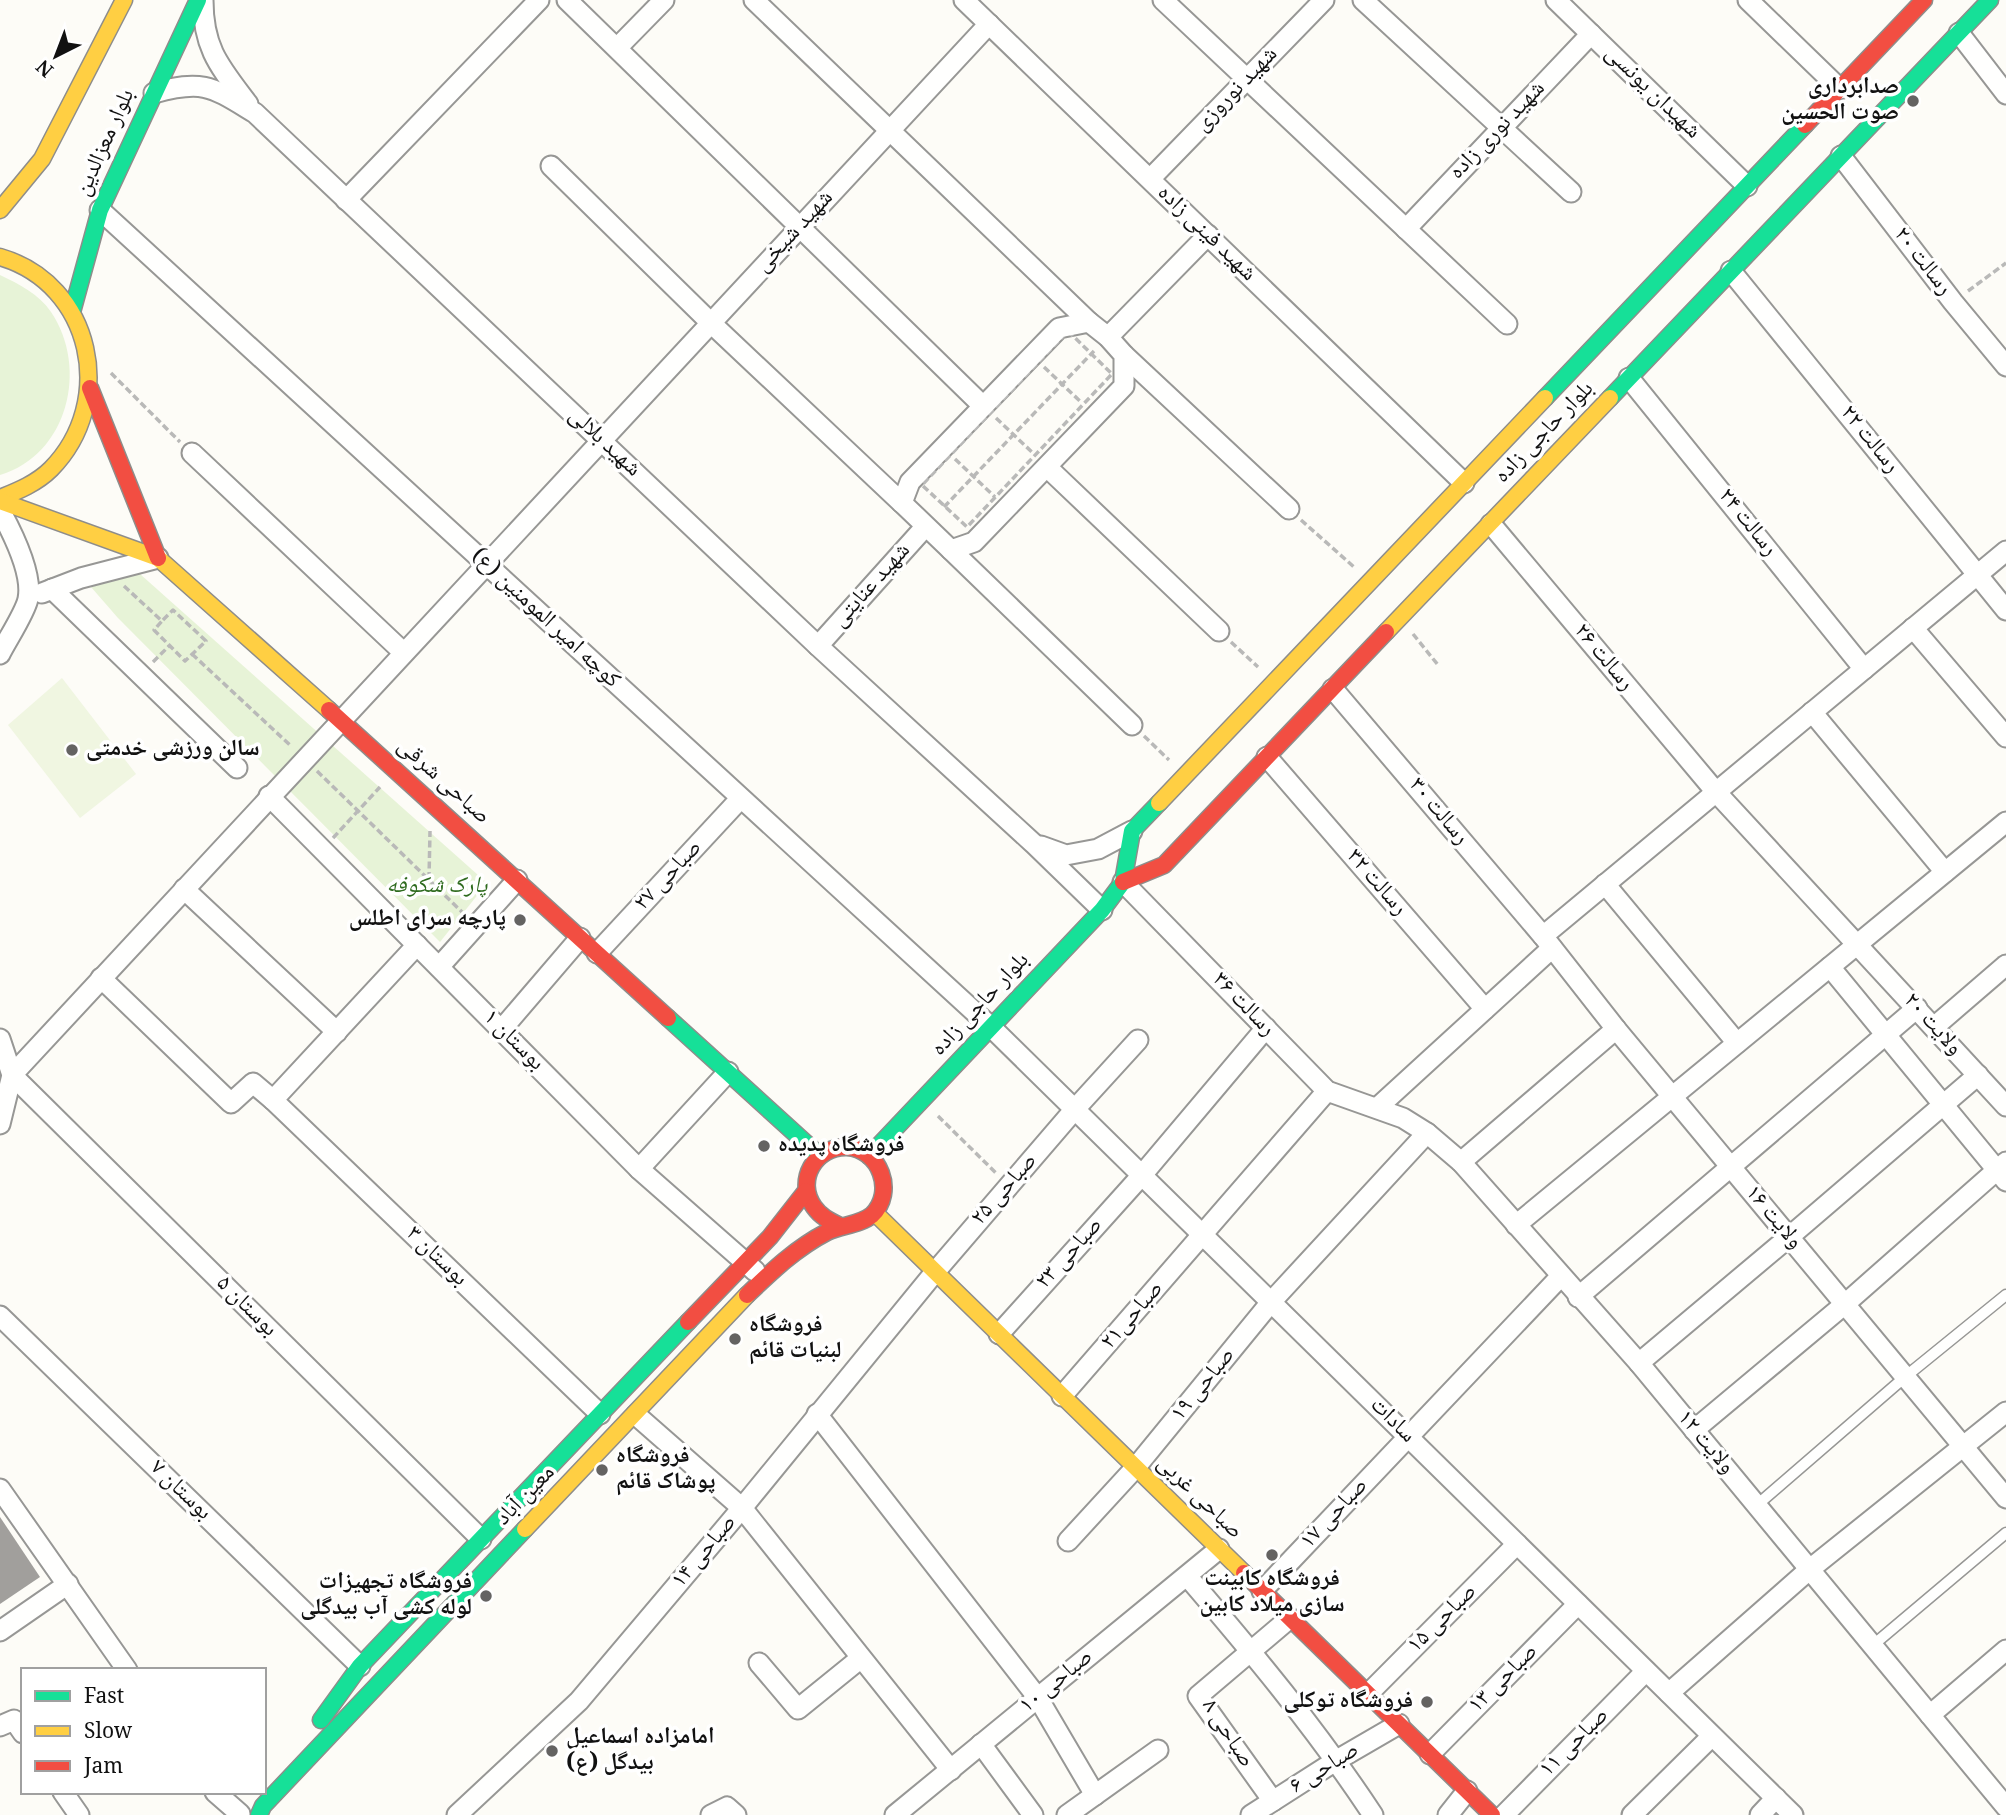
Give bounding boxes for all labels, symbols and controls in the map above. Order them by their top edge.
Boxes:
north arrow [21,21,91,91]
street label: شهیدان یونسی [1594,36,1710,150]
street label: شهید نوروزی [1185,37,1289,143]
text: N [30,49,63,83]
place label: صدابرداری صوت الحسین [1781,68,1899,134]
street label: شهید نوری زاده [1440,72,1556,190]
street label: بلوار معزالدین [65,83,147,203]
marker: صدابرداری صوت الحسین [1905,93,1921,109]
street label: شهید فینی زاده [1146,176,1266,292]
street label: شهید شیخی [745,181,845,283]
street label: رسالت ۲۰ [1882,218,1962,306]
street label: بلوار حاجی زاده [1485,372,1605,494]
street label: رسالت ۲۲ [1829,397,1909,483]
street label: شهید بلالی [558,398,650,488]
street label: رسالت ۲۴ [1707,480,1787,566]
street label: شهید عنایتی [822,534,922,638]
street label: کوچه امیر المومنین (ع) [461,538,630,700]
street label: رسالت ۲۶ [1562,615,1644,701]
street label: صباحی شرقی [387,728,499,836]
place label: سالن ورزشی خدمتی [86,730,260,770]
marker: سالن ورزشی خدمتی [64,742,80,758]
street label: رسالت ۳۰ [1397,769,1479,855]
street label: صباحی ۲۷ [625,831,713,921]
street label: رسالت ۳۲ [1335,840,1417,926]
park label: پارک شکوفه [387,867,488,907]
place label: پارچه سرای اطلس [349,900,506,940]
marker: پارچه سرای اطلس [512,912,528,928]
street label: بلوار حاجی زاده [922,943,1040,1067]
street label: رسالت ۳۶ [1201,963,1285,1047]
street label: ولایت ۲۰ [1892,984,1972,1066]
street label: بوستان ۱ [472,1000,554,1082]
place label: فروشگاه پدیده [778,1126,905,1166]
marker: فروشگاه پدیده [756,1138,772,1154]
street label: صباحی ۲۵ [961,1144,1049,1236]
street label: ولایت ۱۶ [1734,1176,1812,1260]
street label: صباحی ۲۳ [1026,1208,1114,1300]
street label: بوستان ۳ [395,1216,477,1298]
street label: بوستان ۵ [205,1266,287,1348]
street label: صباحی۲۱ [1091,1272,1175,1360]
place label: فروشگاه لبنیات قائم [749,1306,841,1372]
marker: فروشگاه لبنیات قائم [727,1331,743,1347]
street label: صباحی ۱۹ [1161,1339,1247,1431]
street label: سادات [1359,1388,1425,1454]
street label: ولایت ۱۲ [1666,1401,1744,1485]
place label: فروشگاه پوشاک قائم [616,1437,716,1503]
street label: صباحی غربی [1146,1446,1252,1550]
street label: بوستان ۷ [139,1450,221,1532]
street label: معین آباد [486,1456,566,1536]
marker: فروشگاه پوشاک قائم [594,1462,610,1478]
street label: صباحی ۱۷ [1291,1469,1379,1559]
street label: صباحی ۱۴ [662,1506,748,1598]
marker: فروشگاه کابینت سازی میلاد کابین [1264,1547,1280,1563]
place label: فروشگاه کابینت سازی میلاد کابین [1199,1560,1345,1626]
place label: فروشگاه تجهیزات لوله کشی آب بیدگلی [300,1563,472,1629]
street label: صباحی ۱۵ [1398,1574,1488,1664]
marker: فروشگاه تجهیزات لوله کشی آب بیدگلی [478,1588,494,1604]
street label: صباحی ۱۳ [1459,1634,1549,1724]
street label: صباحی ۱۰ [1011,1639,1103,1725]
legend [21,1668,266,1794]
text: Fast [84,1681,124,1716]
place label: فروشگاه توکلی [1284,1682,1413,1722]
street label: صباحی ۸ [1189,1691,1265,1777]
marker: فروشگاه توکلی [1419,1694,1435,1710]
street label: صباحی ۱۱ [1530,1698,1620,1788]
text: Slow [84,1716,133,1751]
place label: امامزاده اسماعیل (ع) بیدگل [566,1718,715,1784]
street label: صباحی ۶ [1282,1732,1368,1806]
marker: امامزاده اسماعیل (ع) بیدگل [544,1743,560,1759]
text: Jam [83,1751,123,1786]

